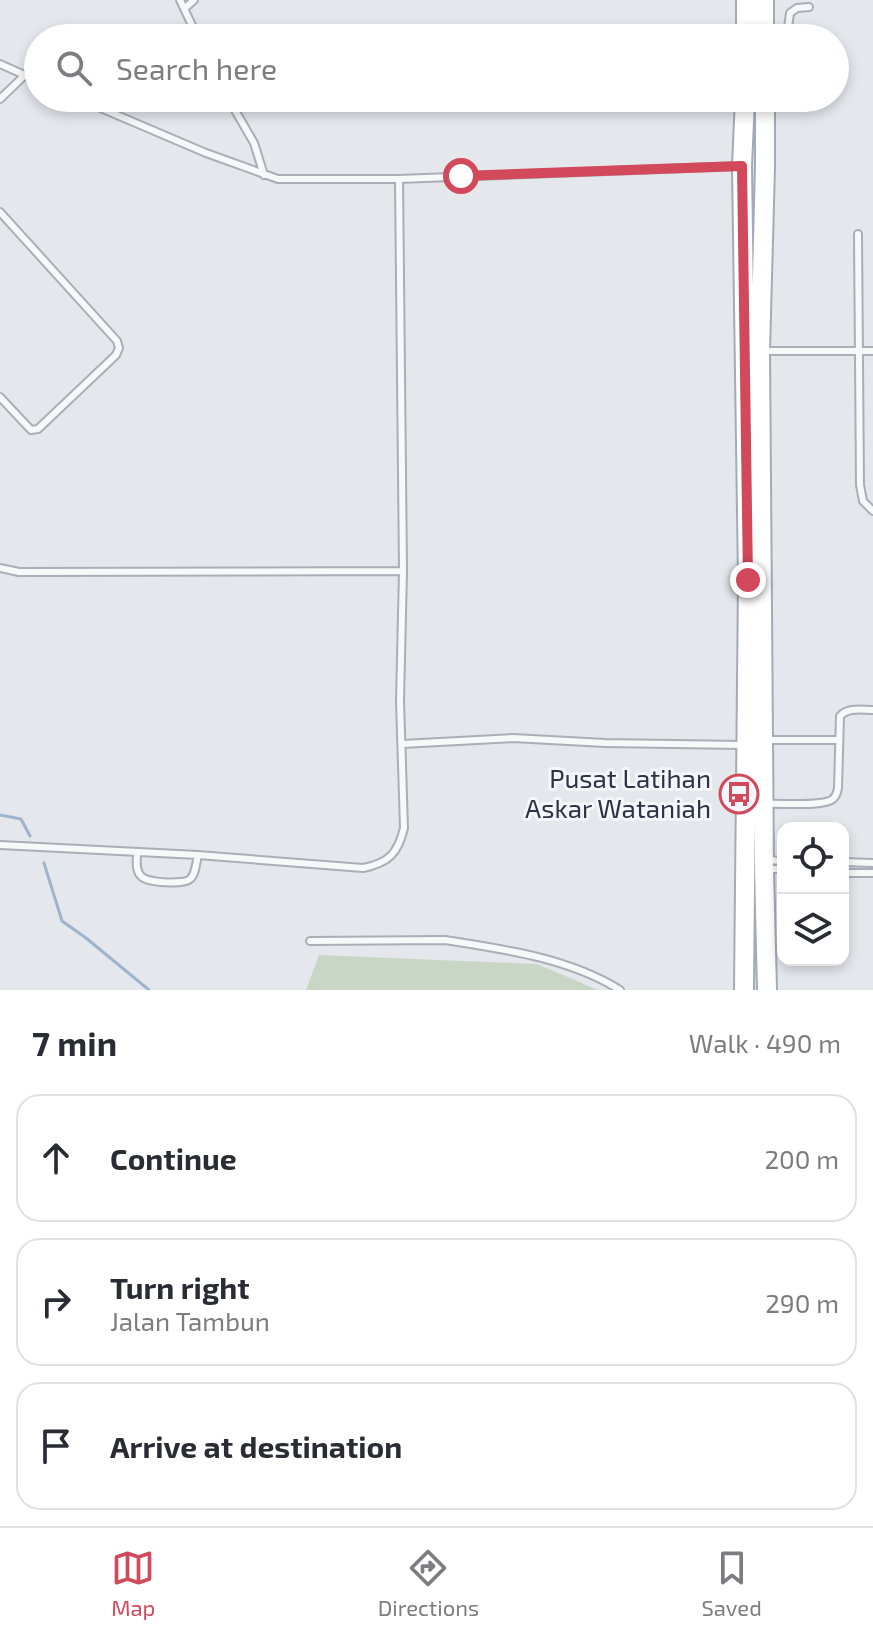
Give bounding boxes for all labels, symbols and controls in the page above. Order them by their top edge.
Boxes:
search box [24,24,849,112]
icon: search [52,46,96,90]
text: Search here [116,50,277,86]
route start [443,158,479,194]
route end [730,562,766,598]
place label: Pusat Latihan Askar Wataniah [525,762,711,823]
bus stop icon: Pusat Latihan Askar Wataniah [718,773,760,815]
map controls [777,822,849,966]
button: locate [777,822,849,894]
button: layers [777,894,849,966]
text: 7 min [32,1022,117,1063]
text: Walk · 490 m [689,1027,841,1058]
icon: ahead [34,1136,78,1180]
text: Continue [110,1140,237,1176]
text: 200 m [764,1143,839,1174]
text: Turn right [110,1269,250,1305]
icon: right [34,1280,78,1324]
text: 290 m [765,1287,839,1318]
text: Jalan Tambun [110,1305,270,1336]
icon: arrive [34,1424,78,1468]
text: Arrive at destination [110,1428,402,1464]
tab: Map [111,1546,155,1620]
tab: Directions [378,1546,479,1620]
tab: Saved [701,1546,762,1620]

